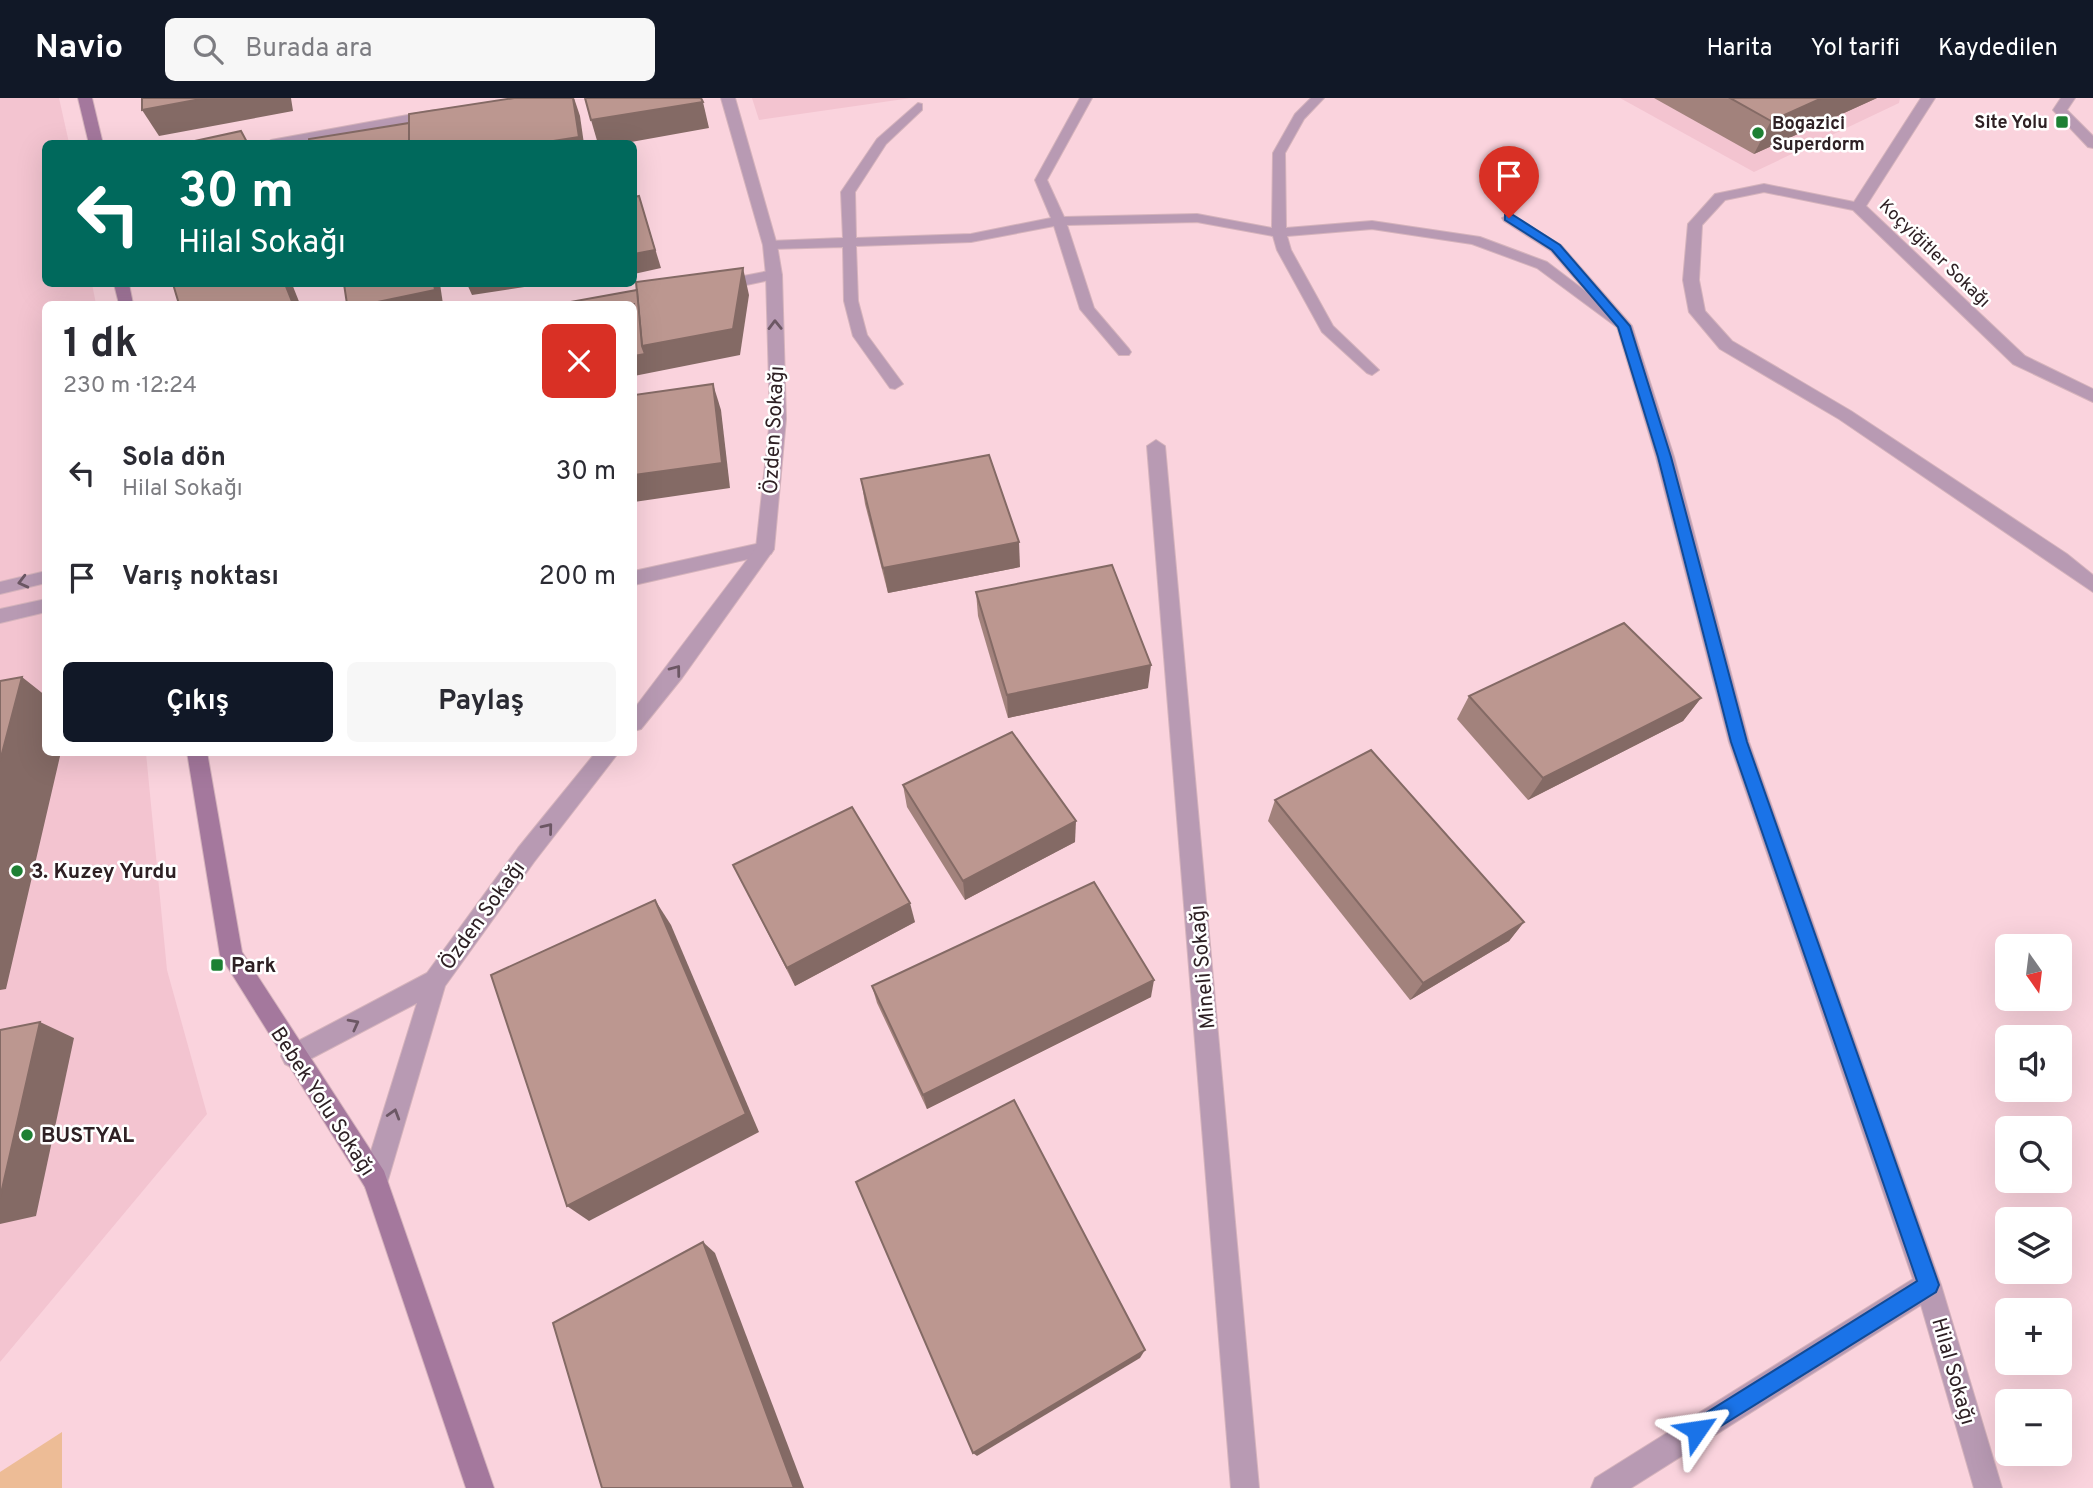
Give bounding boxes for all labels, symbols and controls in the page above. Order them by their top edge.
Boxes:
search box [165,18,655,81]
text: Navio [35,28,123,70]
icon: search [189,30,227,68]
text: Burada ara [245,33,373,66]
text: Harita [1707,34,1772,64]
text: Yol tarifi [1810,34,1900,64]
text: Kaydedilen [1938,34,2058,64]
place label: Site Yolu [1974,112,2048,135]
place label: Bogazici Superdorm [1772,113,1865,157]
marker: Site Yolu [2054,114,2070,130]
marker: Bogazici Superdorm [1750,125,1766,141]
pin [1479,146,1539,218]
icon: arrive [1490,157,1528,195]
text: 30 m [178,163,294,225]
icon: left [63,168,154,259]
street label: Koçyiğitler Sokağı [1873,195,1995,313]
text: Hilal Sokağı [178,224,346,264]
text: 1 dk [63,319,138,372]
one-way arrow [768,319,783,330]
button: close [542,324,616,398]
street label: Özden Sokağı [758,365,791,495]
text: 230 m · 12:24 [63,372,197,401]
text: Sola dön [122,442,226,475]
icon: left [63,454,101,492]
text: 30 m [556,456,616,489]
text: Hilal Sokağı [122,475,243,504]
icon: arrive [63,559,101,597]
text: Varış noktası [122,561,279,594]
text: 200 m [539,561,616,594]
one-way arrow [17,574,29,588]
button: Çıkış [63,662,333,742]
button: Paylaş [347,662,616,742]
one-way arrow [668,665,681,677]
one-way arrow [540,823,552,836]
street label: Özden Sokağı [434,856,532,976]
place label: 3. Kuzey Yurdu [31,859,177,886]
marker: 3. Kuzey Yurdu [9,863,25,879]
street label: Mineli Sokağı [1185,904,1222,1030]
north arrow [1995,934,2072,1012]
map controls [1995,934,2072,1466]
place label: Park [231,953,276,980]
marker: Park [209,957,225,973]
one-way arrow [347,1019,359,1032]
street label: Bebek Yolu Sokağı [263,1022,380,1182]
button: sound [1995,1025,2072,1102]
one-way arrow [386,1109,401,1121]
button: search [1995,1116,2072,1193]
place label: BUSTYAL [41,1123,134,1150]
marker: BUSTYAL [19,1127,35,1143]
button: layers [1995,1207,2072,1284]
button: + [1995,1298,2072,1375]
street label: Hilal Sokağı [1924,1315,1981,1428]
button: − [1995,1389,2072,1466]
position arrow [1660,1393,1734,1467]

